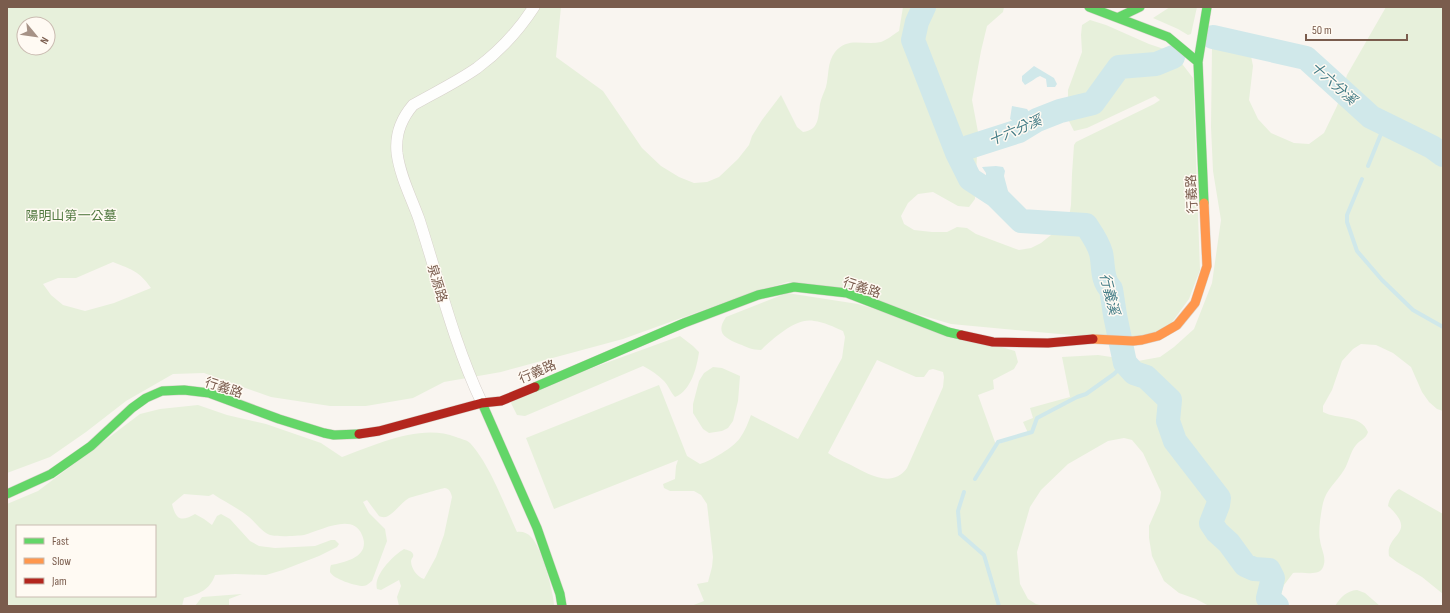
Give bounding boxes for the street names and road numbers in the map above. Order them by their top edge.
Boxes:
street label: 行義路 [1183,174,1201,214]
street label: 泉源路 [424,262,450,304]
street label: 行義路 [841,274,883,302]
street label: 行義路 [516,357,558,387]
street label: 行義路 [203,374,245,402]

